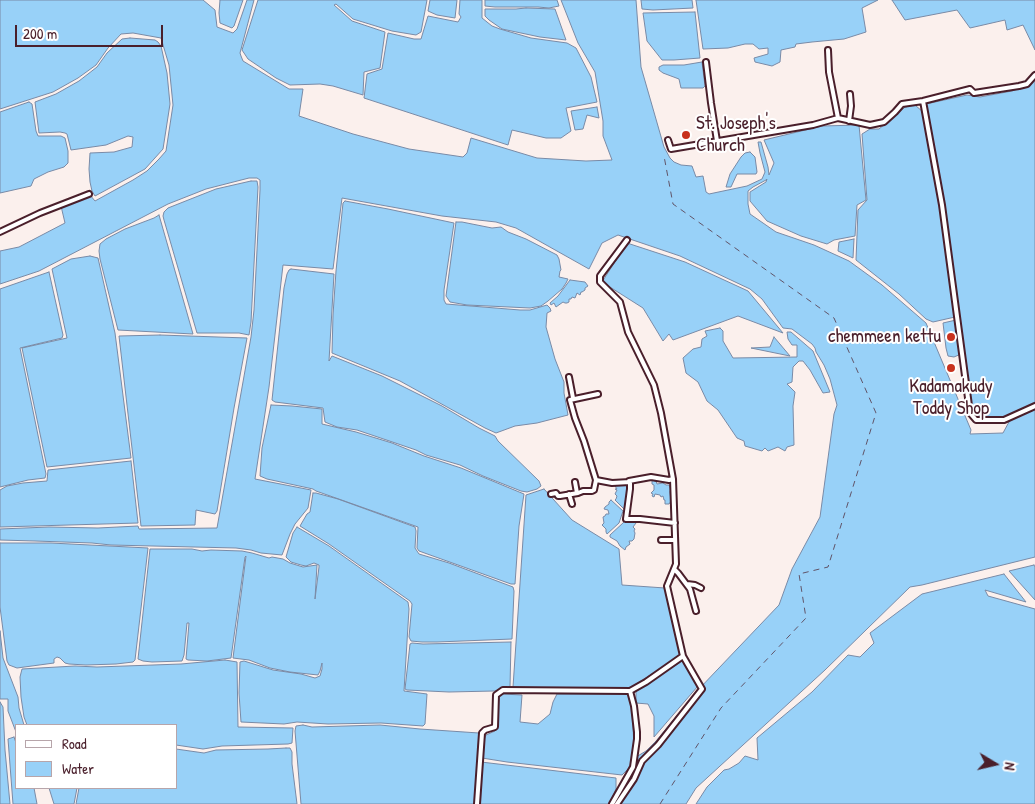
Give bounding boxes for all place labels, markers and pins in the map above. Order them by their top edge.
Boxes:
place label: St. Joseph's Church [696,113,776,157]
marker: St. Joseph's Church [680,129,692,141]
place label: chemmeen kettu [828,326,941,348]
marker: chemmeen kettu [945,331,957,343]
marker: Kadamakudy Toddy Shop [945,362,957,374]
place label: Kadamakudy Toddy Shop [909,376,993,420]

